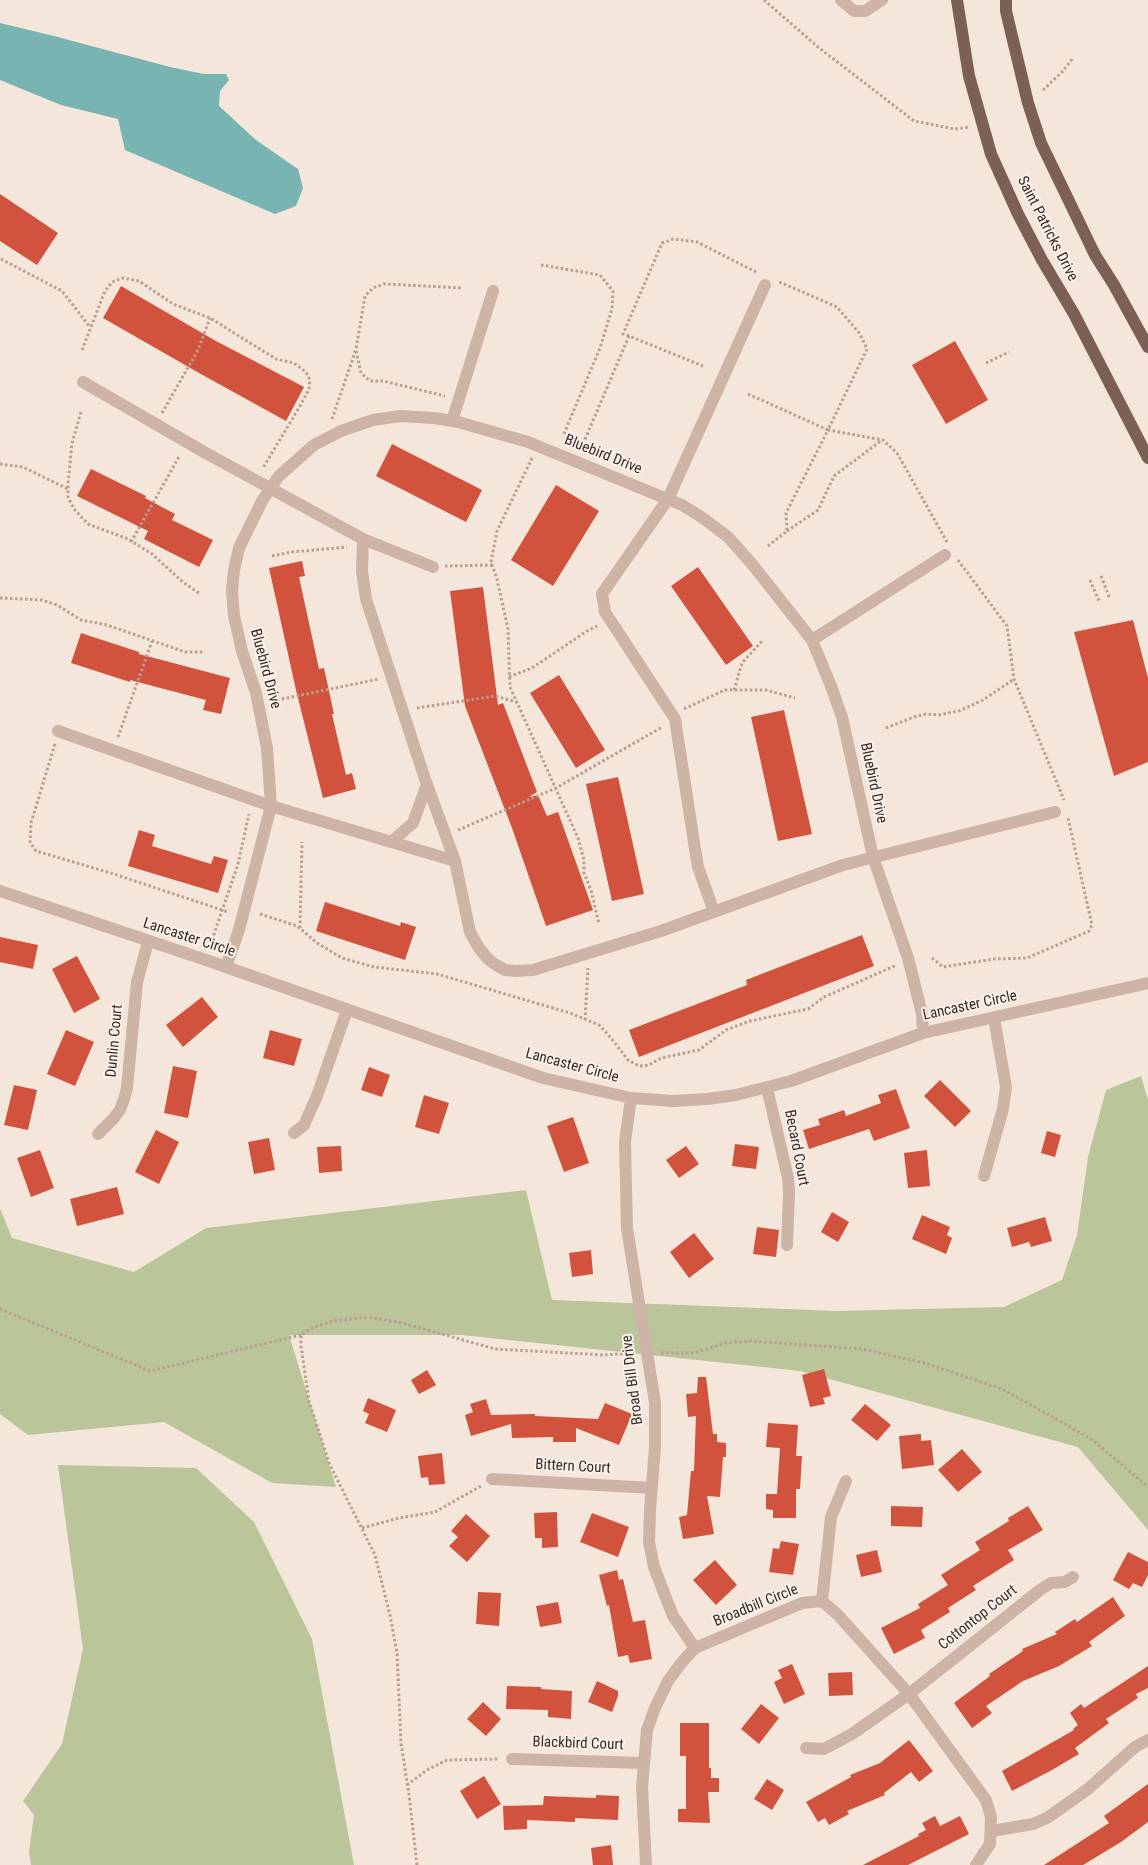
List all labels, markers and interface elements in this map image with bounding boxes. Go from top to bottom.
street label: Saint Patricks Drive [1013,174,1081,284]
street label: Bluebird Drive [562,431,644,479]
street label: Bluebird Drive [246,627,284,711]
street label: Bluebird Drive [856,741,890,825]
street label: Lancaster Circle [141,915,237,961]
street label: Lancaster Circle [921,987,1019,1025]
street label: Dunlin Court [103,1004,127,1078]
street label: Lancaster Circle [523,1045,621,1087]
street label: Becard Court [780,1108,812,1188]
street label: Broad Bill Drive [619,1334,647,1426]
street label: Bittern Court [535,1456,611,1478]
street label: Broadbill Circle [711,1581,801,1631]
street label: Cottontop Court [935,1582,1021,1654]
street label: Blackbird Court [532,1733,624,1755]

